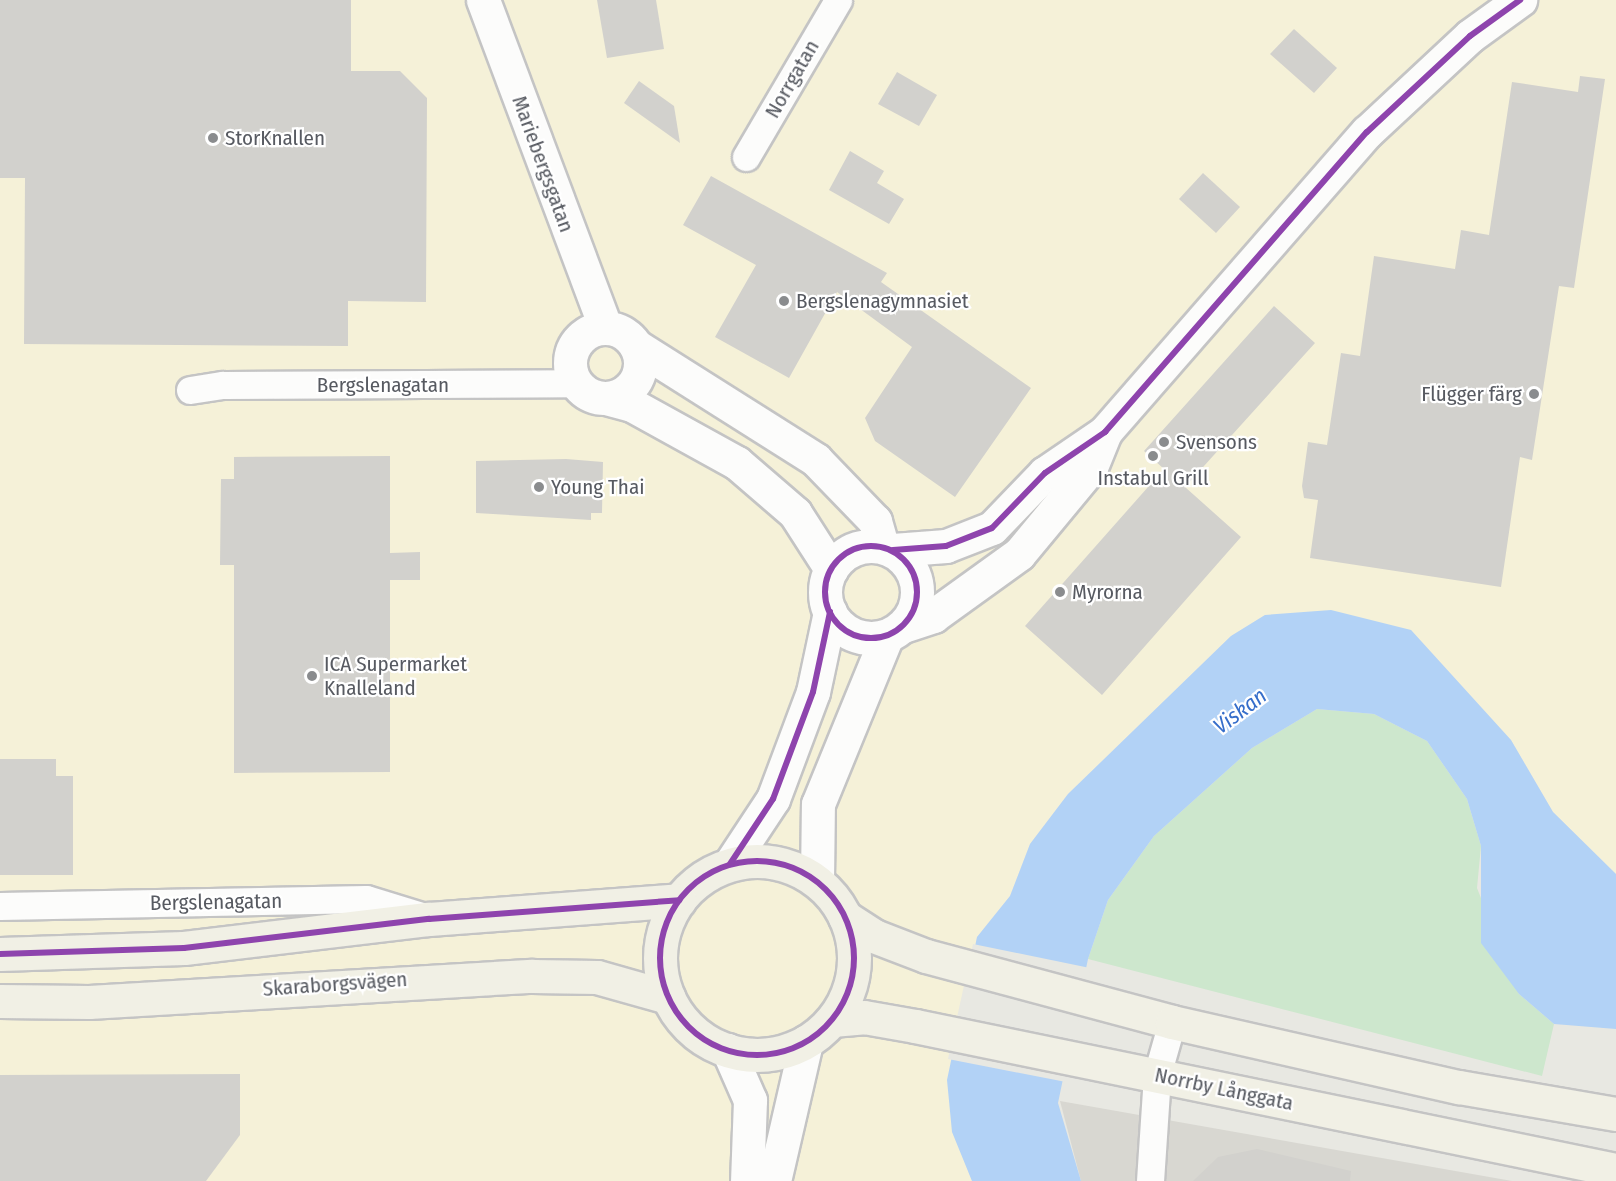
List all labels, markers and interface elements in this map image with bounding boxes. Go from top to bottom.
street label: Norrgatan [760,35,824,123]
street label: Mariebergsgatan [507,92,579,236]
place label: StorKnallen [225,125,325,151]
marker: StorKnallen [206,131,220,145]
place label: Bergslenagymnasiet [796,288,969,314]
marker: Bergslenagymnasiet [777,294,791,308]
street label: Bergslenagatan [317,372,449,398]
place label: Flügger färg [1421,381,1522,407]
marker: Flügger färg [1527,387,1541,401]
place label: Svensons [1176,429,1257,455]
marker: Svensons [1157,435,1171,449]
marker: Instabul Grill [1146,449,1160,463]
place label: Instabul Grill [1098,465,1208,491]
place label: Young Thai [551,474,644,500]
marker: Young Thai [532,480,546,494]
place label: Myrorna [1072,579,1143,605]
marker: Myrorna [1053,585,1067,599]
place label: ICA Supermarket Knalleland [324,651,467,701]
marker: ICA Supermarket Knalleland [305,669,319,683]
water label: Viskan [1208,682,1272,740]
street label: Bergslenagatan [150,888,282,916]
street label: Skaraborgsvägen [262,966,408,1002]
street label: Norrby Långgata [1152,1062,1296,1116]

